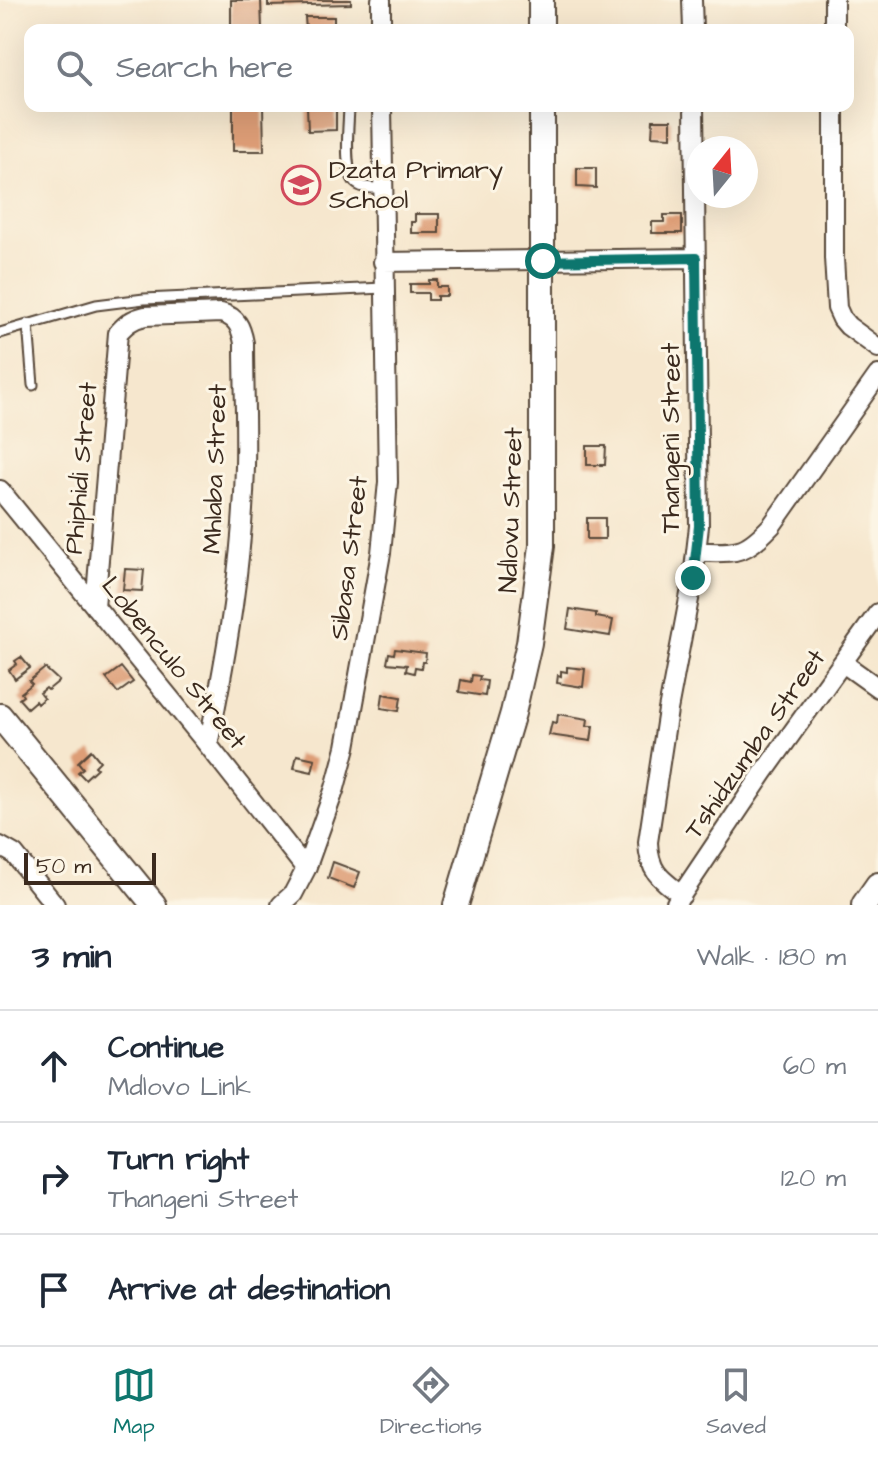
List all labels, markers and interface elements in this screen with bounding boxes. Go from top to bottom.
search box [24,24,854,112]
icon: search [52,46,96,90]
text: Search here [116,47,293,89]
north arrow [686,136,758,208]
place label: Dzata Primary School [329,152,503,218]
school or university icon: Dzata Primary School [280,164,322,206]
route start [525,243,561,279]
street label: Thangeni Street [653,342,691,533]
street label: Phiphidi Street [56,380,106,556]
street label: Mhlaba Street [194,383,236,555]
street label: Ndlovu Street [490,426,532,593]
street label: Sibasa Street [321,473,377,642]
route end [675,560,711,596]
street label: Lobenculo Street [93,569,255,758]
street label: Tshidzumba Street [676,641,834,846]
scale bar [24,849,156,885]
text: 50 m [36,851,91,882]
text: 3 min [32,933,112,981]
text: Walk · 180 m [697,939,846,975]
text: Continue [108,1027,224,1069]
icon: ahead [32,1044,76,1088]
text: 60 m [783,1048,846,1084]
text: Mdlovo Link [108,1069,251,1105]
text: Turn right [108,1139,249,1181]
icon: right [32,1156,76,1200]
text: 120 m [781,1160,846,1196]
text: Thangeni Street [108,1181,298,1217]
icon: arrive [32,1268,76,1312]
text: Arrive at destination [108,1269,390,1311]
tab: Map [112,1363,156,1442]
tab: Directions [380,1363,482,1442]
tab: Saved [706,1363,766,1442]

